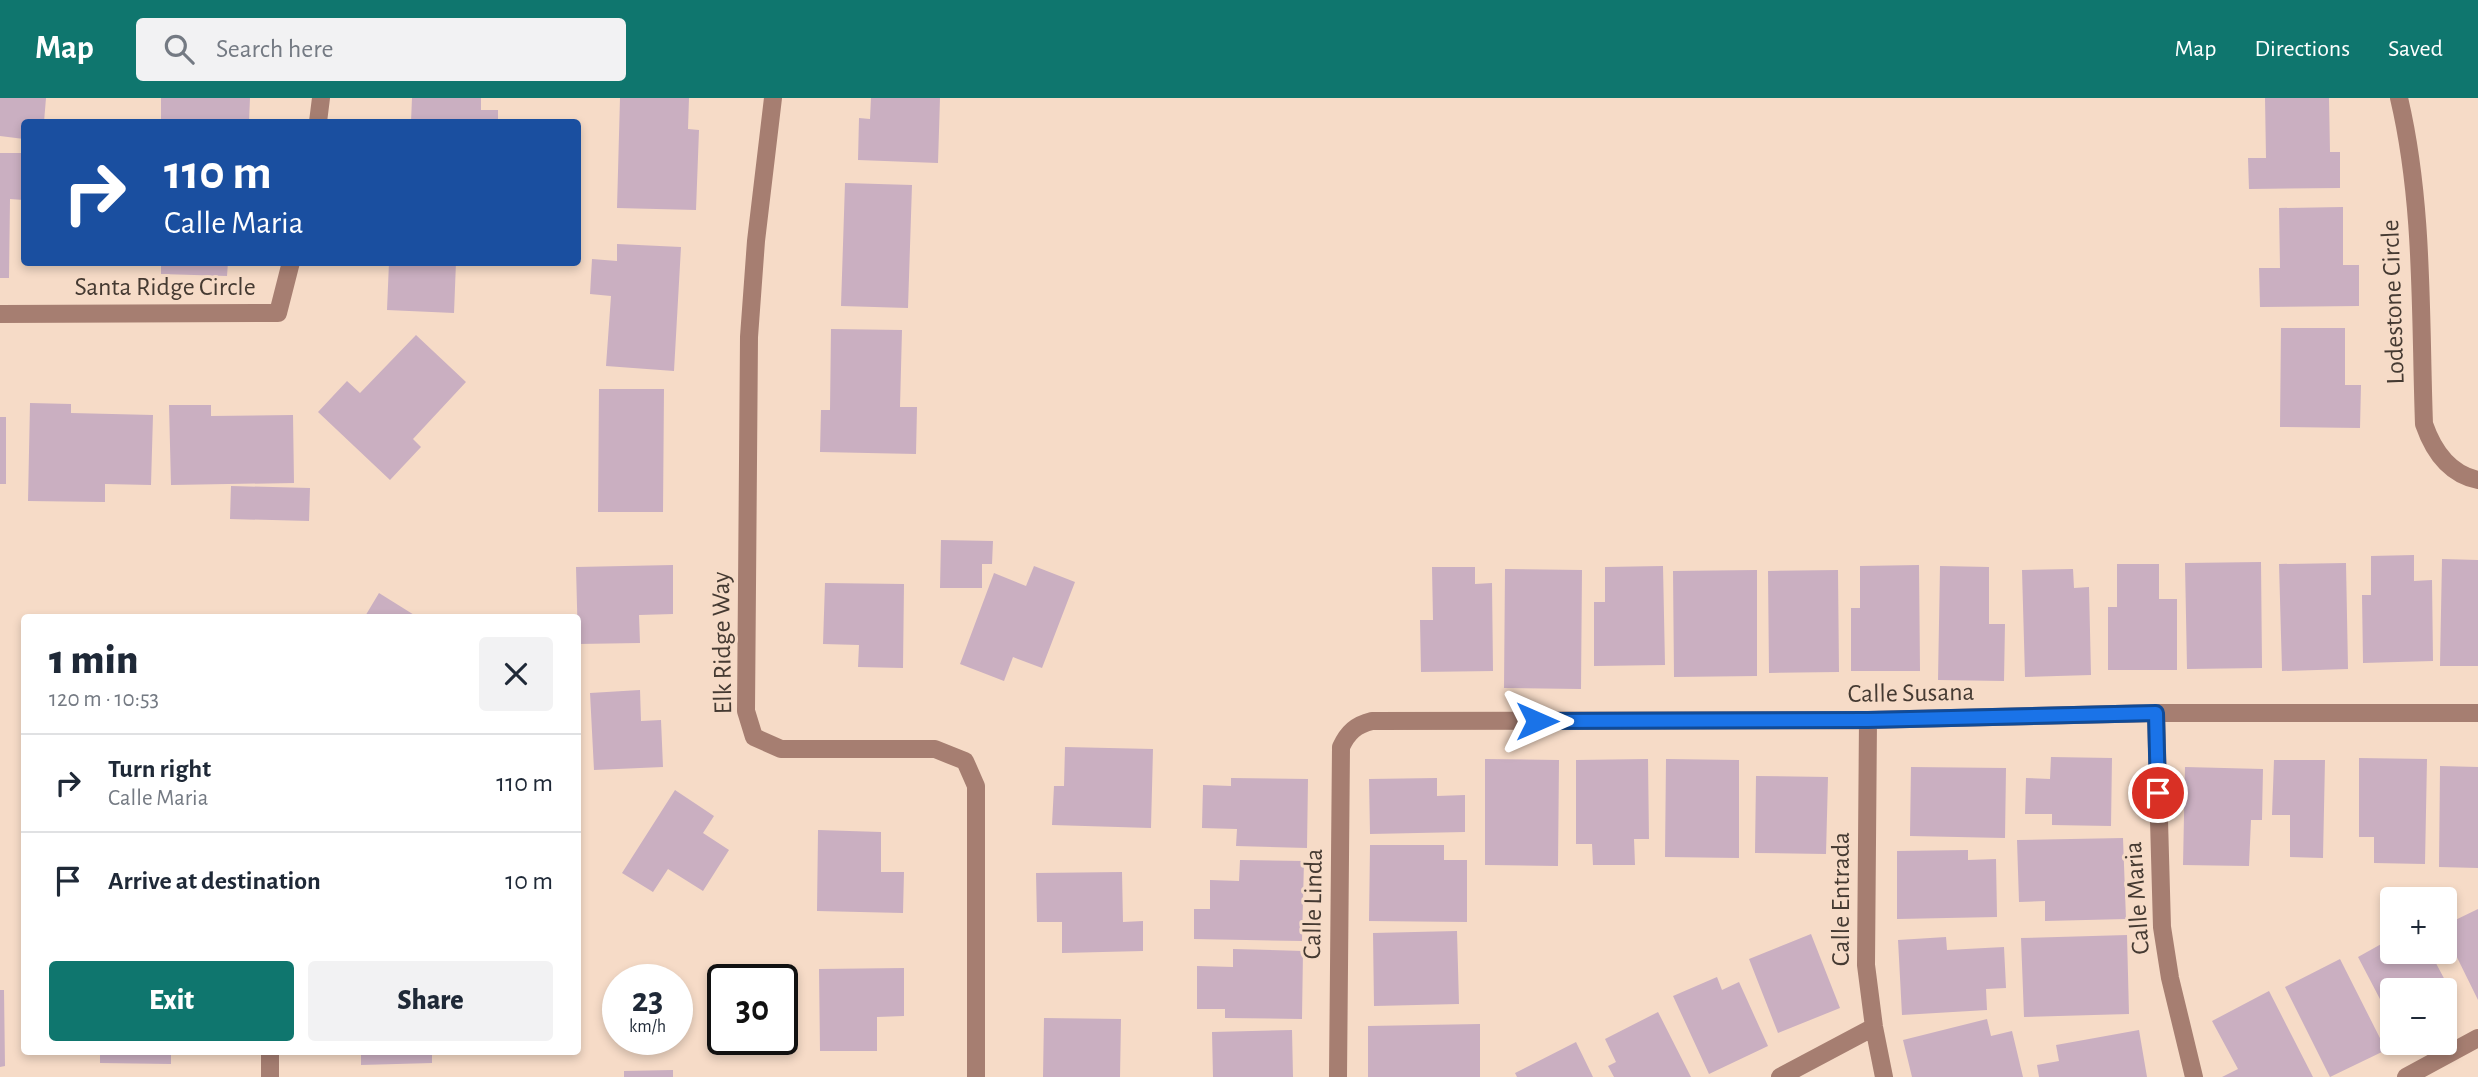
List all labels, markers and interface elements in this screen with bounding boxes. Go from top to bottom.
search box [136,18,626,81]
icon: search [160,30,198,68]
text: Map [35,32,94,65]
text: Search here [216,36,334,62]
text: Map [2174,37,2216,61]
text: Directions [2254,37,2350,61]
text: Saved [2388,37,2443,61]
icon: right [49,147,140,238]
text: 110 m [164,149,272,198]
text: Calle Maria [164,207,304,239]
street label: Lodestone Circle [2377,219,2409,385]
street label: Santa Ridge Circle [74,274,256,300]
street label: Elk Ridge Way [708,571,736,715]
button: close [479,637,553,711]
text: 1 min [49,639,138,681]
street label: Calle Susana [1847,679,1975,707]
position arrow [1500,684,1574,758]
text: 120 m · 10:53 [49,688,159,711]
text: Turn right [108,756,211,782]
pin [2128,763,2188,823]
icon: right [49,764,87,802]
text: 110 m [496,770,553,796]
icon: arrive [2139,774,2177,812]
text: Calle Maria [108,787,208,810]
street label: Calle Entrada [1828,832,1854,966]
street label: Calle Maria [2120,841,2154,955]
street label: Calle Linda [1299,848,1327,960]
icon: arrive [49,862,87,900]
text: Arrive at destination [108,868,321,894]
text: 10 m [505,868,553,894]
map controls [2380,887,2457,1055]
button: + [2380,887,2457,964]
button: Exit [49,961,294,1041]
button: Share [308,961,553,1041]
speed limit sign: 30 [707,964,798,1055]
button: − [2380,978,2457,1055]
text: 23 [632,983,663,1018]
text: km/h [629,1018,666,1036]

